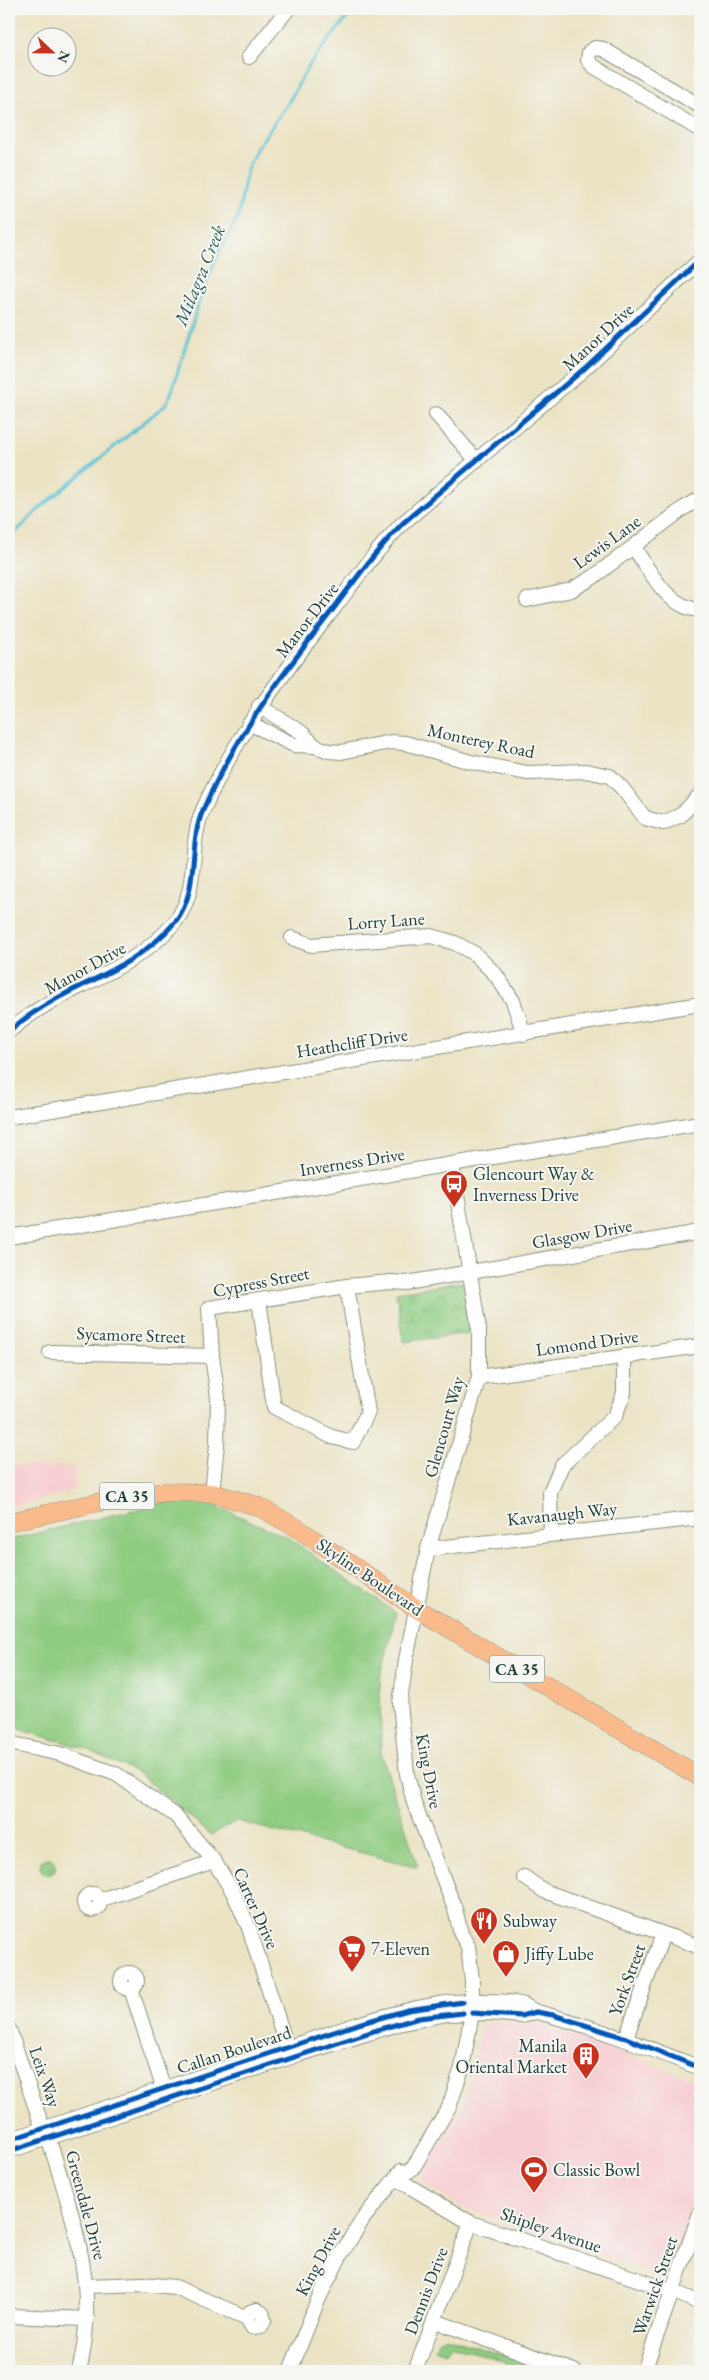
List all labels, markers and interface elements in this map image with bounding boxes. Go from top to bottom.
north arrow [28,28,78,78]
text: N [53,48,75,66]
water label: Milagra Creek [168,221,231,330]
street label: Manor Drive [557,298,638,376]
street label: Lewis Lane [568,509,645,574]
street label: Manor Drive [270,577,343,662]
street label: Monterey Road [425,718,538,763]
street label: Lorry Lane [347,906,425,935]
street label: Manor Drive [40,936,129,999]
street label: Heathcliff Drive [295,1022,409,1063]
street label: Inverness Drive [298,1142,406,1181]
place label: Glencourt Way & Inverness Drive [473,1162,595,1206]
bus stop icon: Glencourt Way & Inverness Drive [439,1169,469,1208]
street label: Glasgow Drive [530,1213,634,1254]
street label: Cypress Street [211,1261,311,1302]
street label: Sycamore Street [76,1321,186,1348]
street label: Lomond Drive [534,1324,640,1361]
street label: Glencourt Way [418,1374,469,1480]
road number: CA 35 [100,1482,154,1510]
street label: Kavanaugh Way [506,1496,618,1531]
street label: Skyline Boulevard [313,1532,429,1621]
road number: CA 35 [490,1656,544,1682]
street label: King Drive [411,1731,448,1810]
street label: Carter Drive [228,1864,285,1952]
restaurant icon: Subway [469,1906,499,1945]
place label: Subway [503,1909,557,1932]
supermarket icon: 7-Eleven [337,1934,367,1973]
place label: 7-Eleven [371,1937,431,1960]
shop icon: Jiffy Lube [491,1939,521,1978]
street label: York Street [603,1940,650,2019]
place label: Jiffy Lube [523,1942,594,1965]
street label: Callan Boulevard [174,2020,295,2079]
place label: Manila Oriental Market [455,2034,568,2078]
building icon: Manila Oriental Market [571,2041,601,2080]
street label: Leix Way [24,2043,67,2110]
street label: Greendale Drive [61,2148,112,2262]
sports icon: Classic Bowl [519,2155,549,2194]
place label: Classic Bowl [553,2158,640,2181]
street label: Shipley Avenue [497,2201,605,2258]
street label: King Drive [290,2222,346,2300]
street label: Warwick Street [627,2233,682,2339]
street label: Dennis Drive [398,2244,453,2338]

